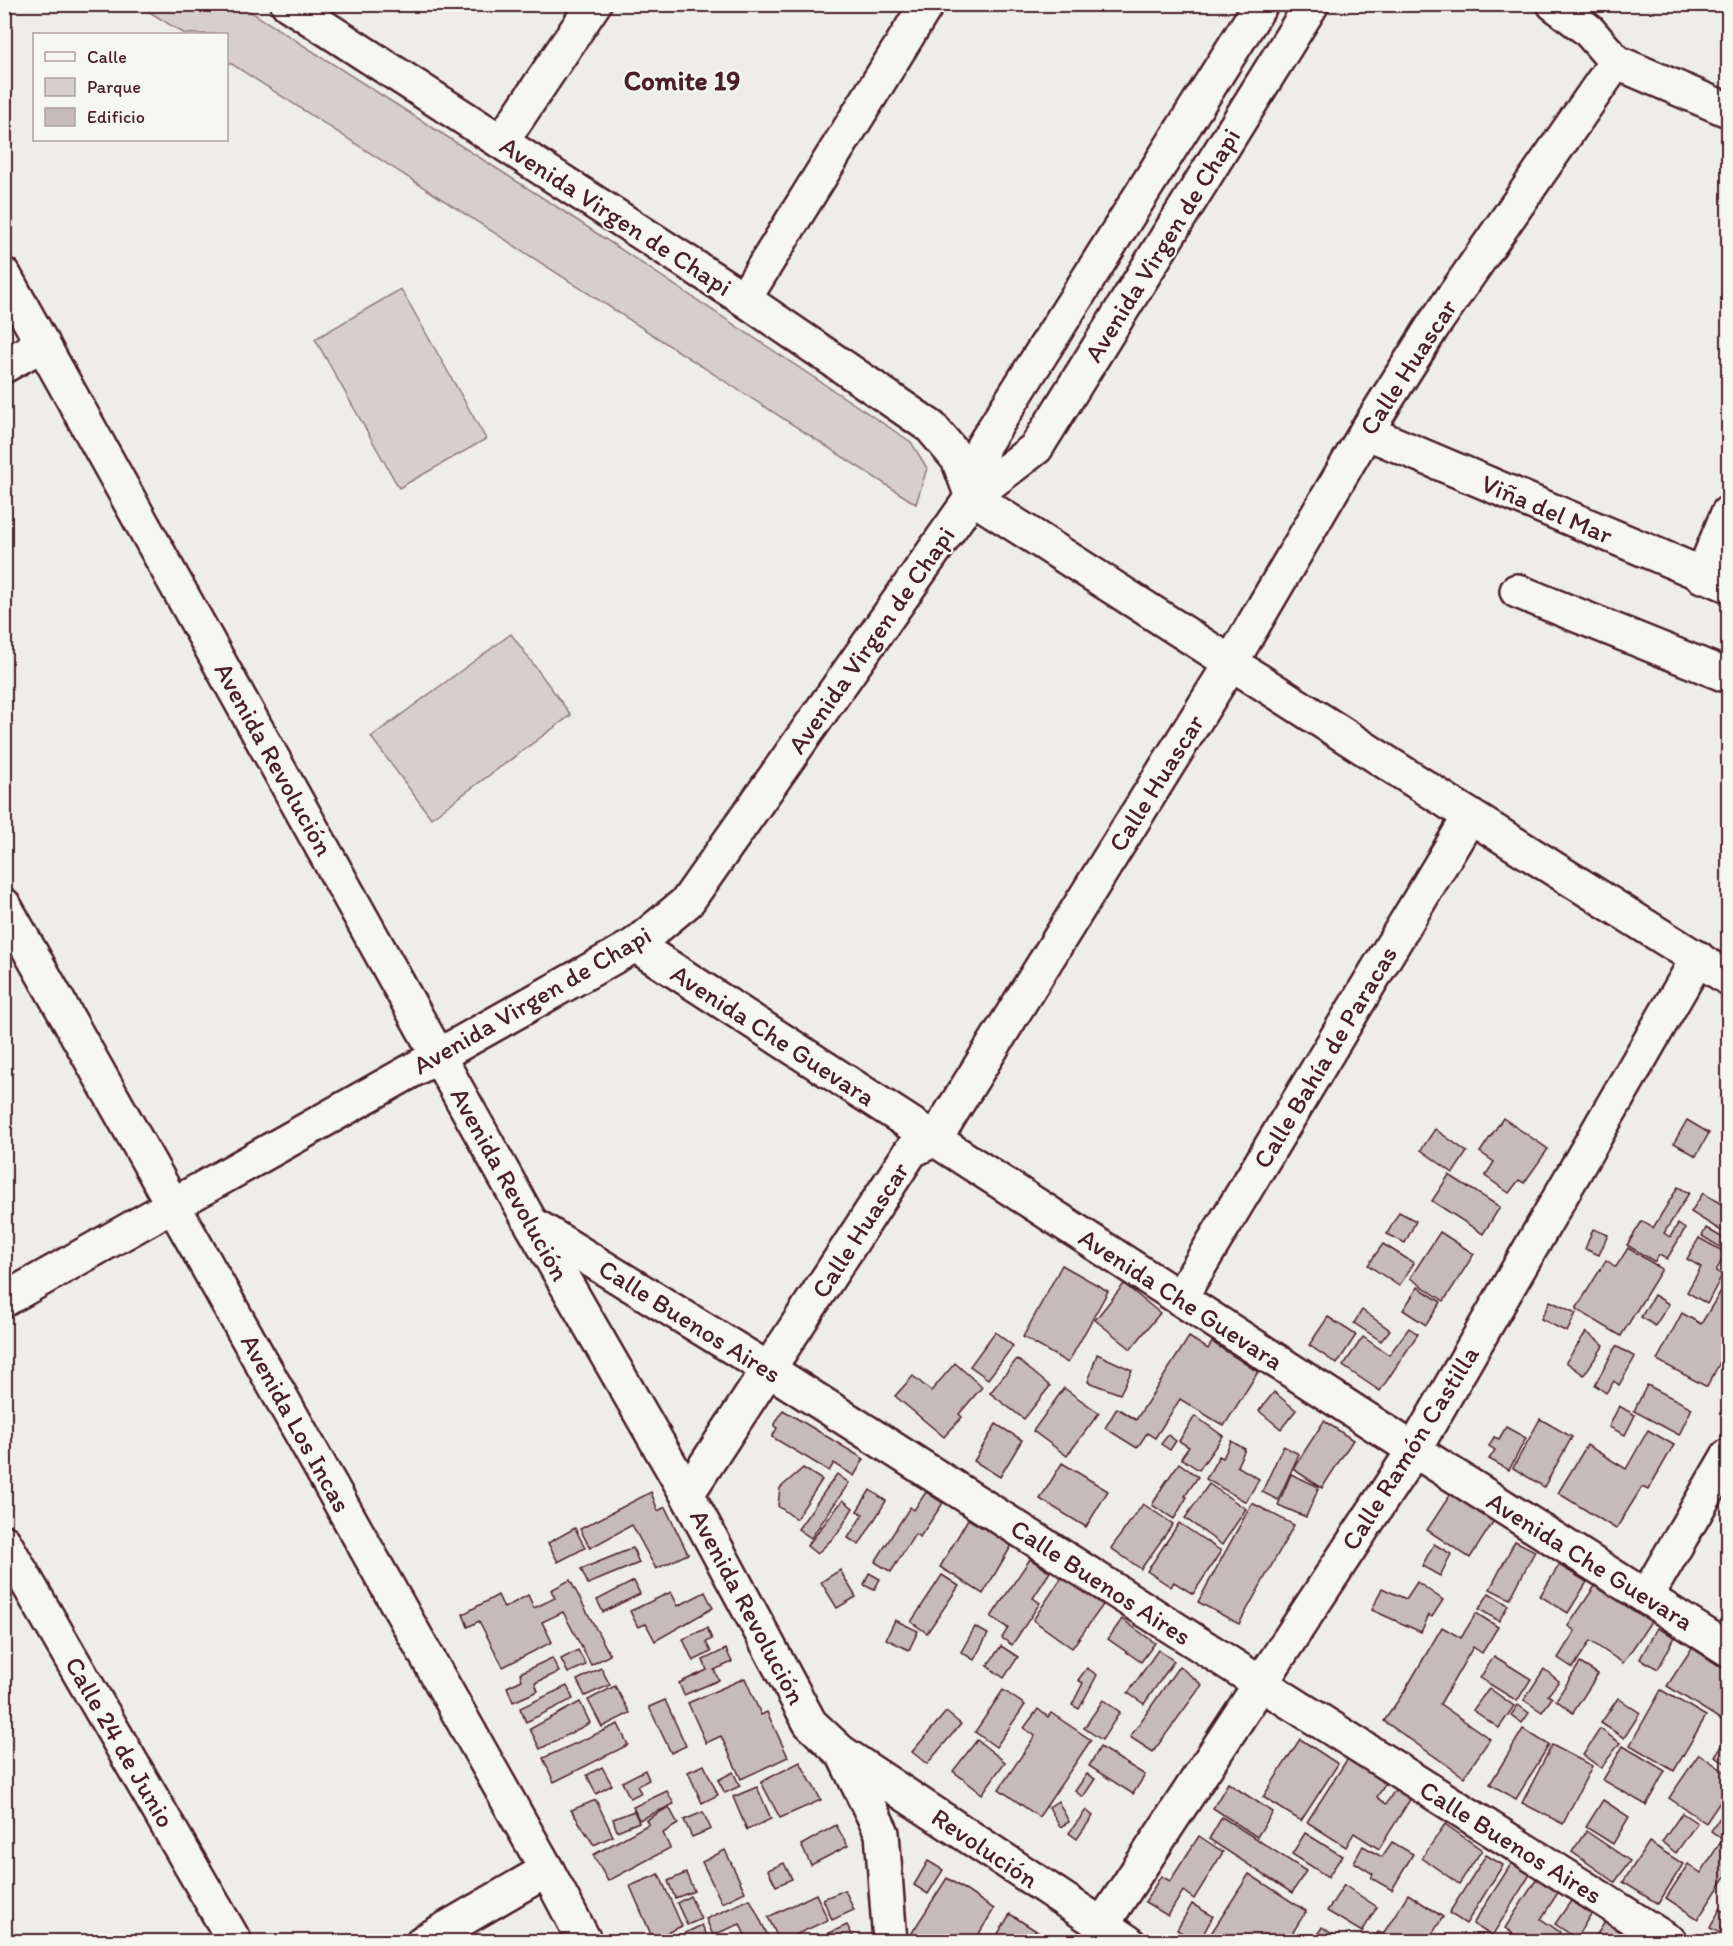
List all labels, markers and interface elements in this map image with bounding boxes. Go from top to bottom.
legend [33,33,228,141]
text: Calle [87,46,127,68]
district label: Comite 19 [624,64,740,97]
text: Parque [87,76,141,98]
text: Edificio [87,106,145,128]
street label: Avenida Virgen de Chapi [1077,122,1247,368]
street label: Avenida Virgen de Chapi [494,129,738,303]
street label: Calle Huascar [1352,293,1464,441]
street label: Viña del Mar [1476,467,1618,551]
street label: Avenida Virgen de Chapi [781,520,961,760]
street label: Avenida Revolución [208,657,341,862]
street label: Calle Huascar [1101,708,1211,857]
street label: Avenida Virgen de Chapi [407,919,657,1081]
street label: Calle Bahía de Paracas [1246,940,1404,1174]
street label: Avenida Che Guevara [665,957,881,1113]
street label: Avenida Revolución [444,1082,577,1287]
street label: Calle Huascar [804,1156,916,1304]
street label: Avenida Che Guevara [1073,1221,1289,1377]
street label: Calle Buenos Aires [593,1252,787,1390]
street label: Avenida Los Incas [234,1328,358,1518]
street label: Calle Ramón Castilla [1334,1339,1486,1556]
street label: Avenida Che Guevara [1481,1485,1699,1637]
street label: Avenida Revolución [683,1504,813,1710]
street label: Calle Buenos Aires [1005,1512,1197,1652]
street label: Calle 24 de Junio [58,1651,182,1833]
street label: Calle Buenos Aires [1414,1773,1608,1911]
street label: Revolución [926,1801,1045,1896]

